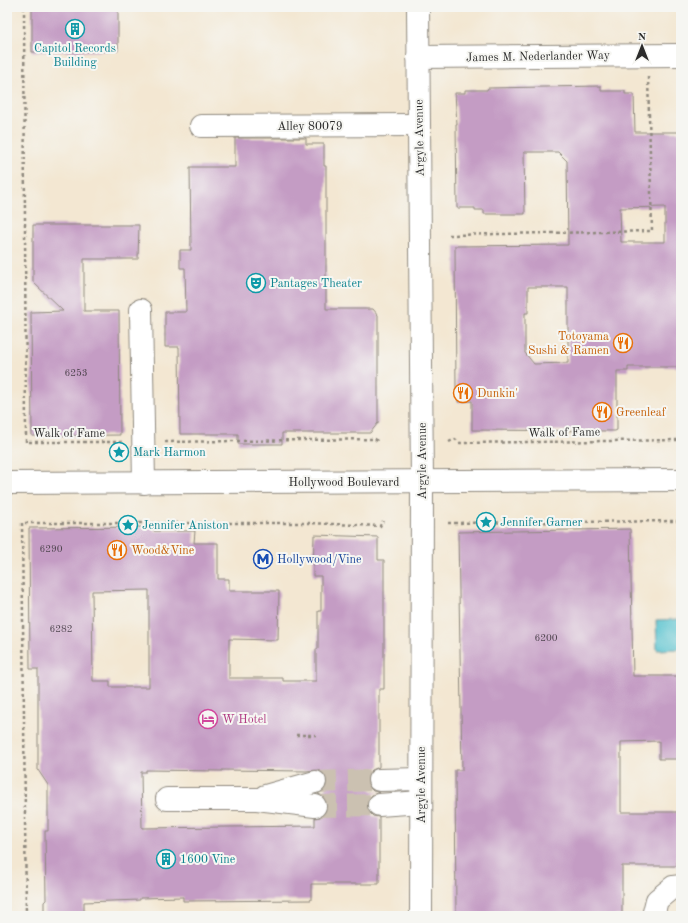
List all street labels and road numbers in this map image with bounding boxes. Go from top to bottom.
street label: James M. Nederlander Way [466,50,611,64]
street label: Argyle Avenue [413,99,427,177]
street label: Alley 80079 [277,121,343,133]
street label: Argyle Avenue [417,422,429,500]
street label: Walk of Fame [528,426,601,440]
street label: Walk of Fame [33,428,106,440]
street label: Hollywood Boulevard [288,477,400,489]
street label: Argyle Avenue [416,746,428,824]

